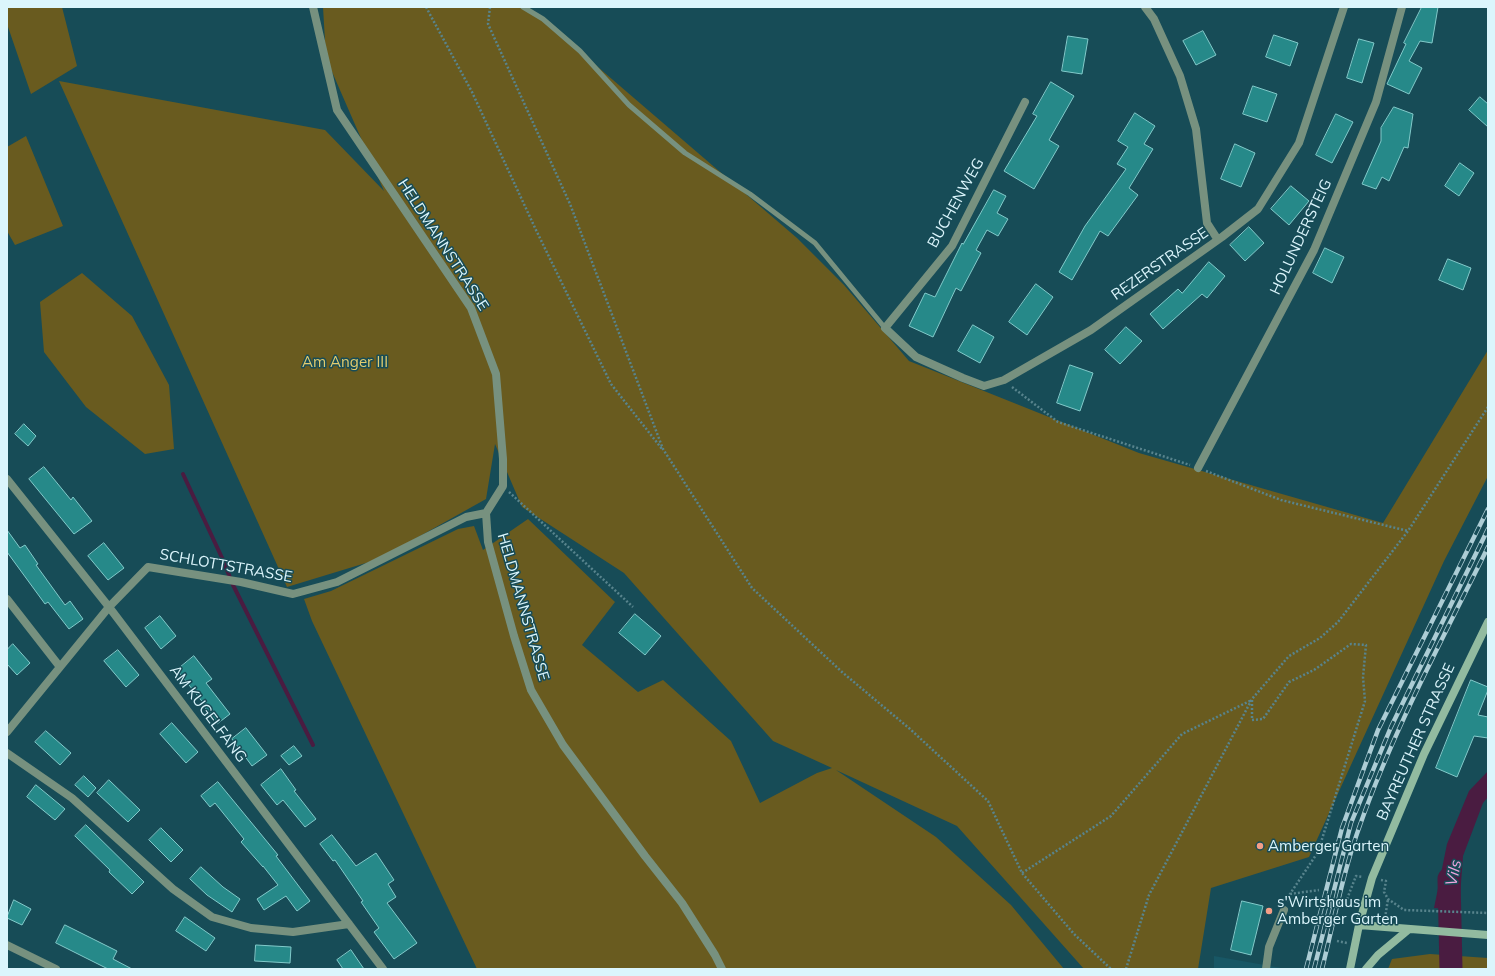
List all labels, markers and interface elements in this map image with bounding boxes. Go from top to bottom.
street label: BUCHENWEG [924,155,988,251]
street label: HELDMANNSTRASSE [394,176,492,314]
street label: HOLUNDERSTEIG [1266,176,1336,298]
street label: REZERSTRASSE [1108,224,1212,304]
park label: Am Anger III [302,353,388,371]
street label: HELDMANNSTRASSE [493,531,553,683]
street label: SCHLOTTSTRASSE [158,545,294,587]
street label: BAYREUTHER STRASSE [1373,661,1459,823]
street label: AM KUGELFANG [166,662,250,766]
place label: Amberger Garten [1268,837,1389,855]
marker: Amberger Garten [1255,841,1265,851]
water label: Vils [1442,858,1466,888]
place label: s'Wirtshaus im Amberger Garten [1277,893,1398,928]
marker: s'Wirtshaus im Amberger Garten [1264,906,1274,916]

